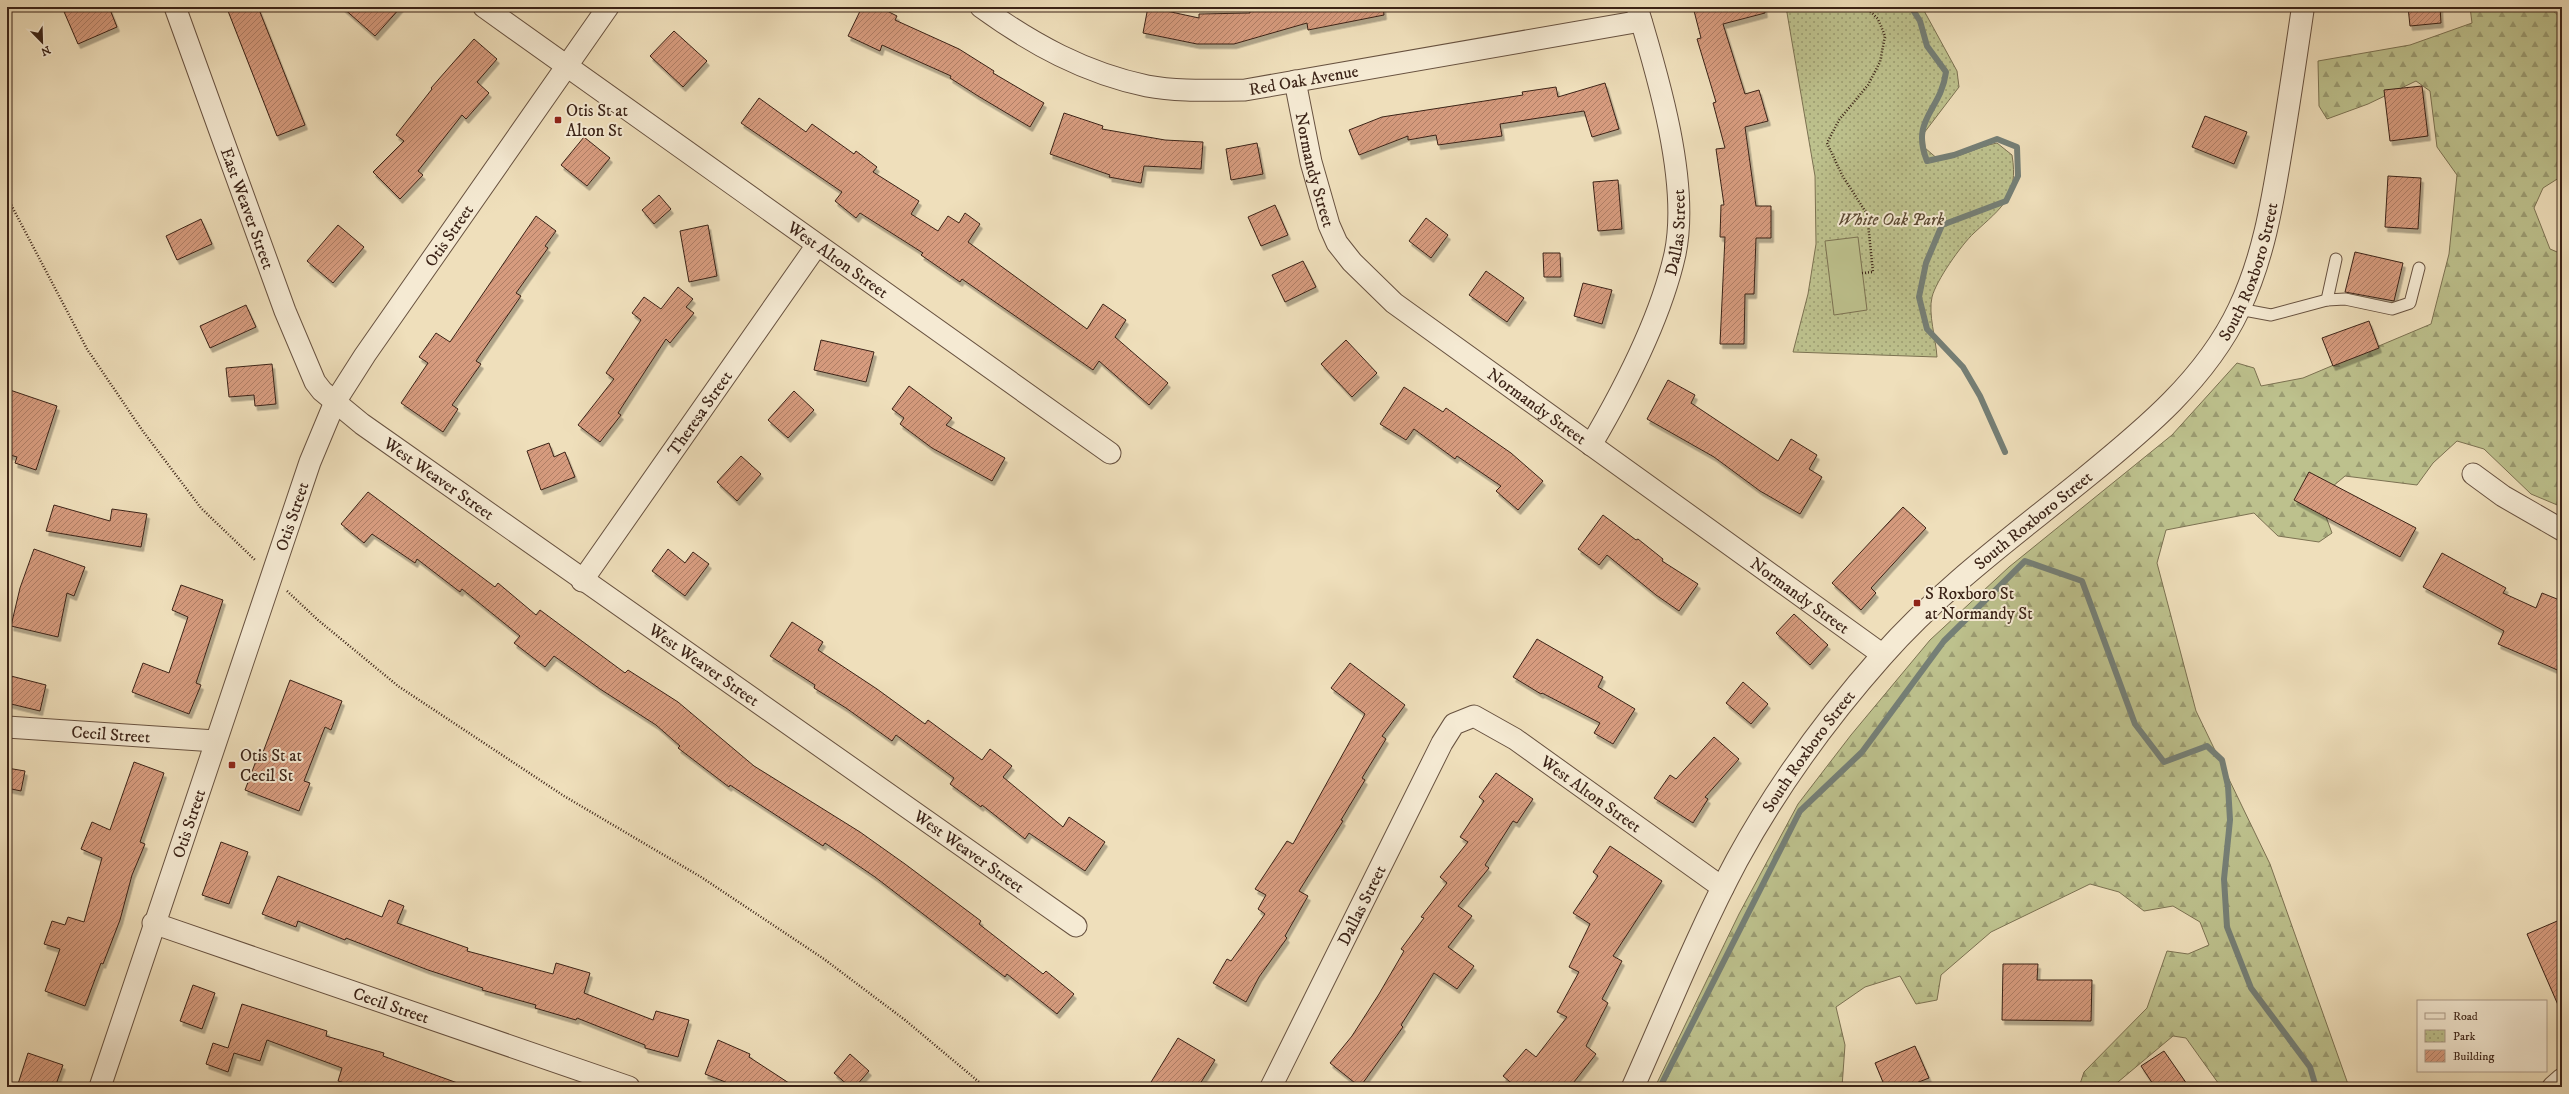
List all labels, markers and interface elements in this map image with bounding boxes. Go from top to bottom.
north arrow [22,22,62,62]
text: N [39,42,52,58]
street label: Red Oak Avenue [1247,60,1360,101]
place label: Otis St at Alton St [566,100,628,142]
street label: Normandy Street [1289,111,1339,230]
marker: Otis St at Alton St [553,115,563,125]
street label: East Weaver Street [215,145,279,273]
street label: Dallas Street [1660,188,1691,278]
street label: Otis Street [420,200,479,272]
street label: South Roxboro Street [2214,200,2284,346]
park label: White Oak Park [1838,209,1945,231]
street label: West Alton Street [782,216,893,304]
street label: Normandy Street [1482,364,1591,450]
street label: Theresa Street [663,366,738,460]
street label: West Weaver Street [378,432,499,526]
street label: South Roxboro Street [1970,466,2098,575]
street label: Otis Street [271,479,315,554]
street label: Normandy Street [1745,553,1854,640]
place label: S Roxboro St at Normandy St [1925,583,2033,625]
marker: S Roxboro St at Normandy St [1912,598,1922,608]
street label: West Weaver Street [643,618,764,712]
street label: South Roxboro Street [1757,685,1861,817]
street label: Cecil Street [71,721,151,749]
place label: Otis St at Cecil St [240,745,302,787]
street label: West Alton Street [1535,750,1646,838]
marker: Otis St at Cecil St [227,760,237,770]
street label: Otis Street [168,786,211,861]
street label: West Weaver Street [908,805,1029,899]
street label: Dallas Street [1333,861,1392,949]
street label: Cecil Street [350,983,432,1029]
legend [2417,1000,2547,1072]
text: Road [2453,1009,2478,1024]
text: Park [2453,1029,2475,1044]
text: Building [2453,1049,2494,1064]

